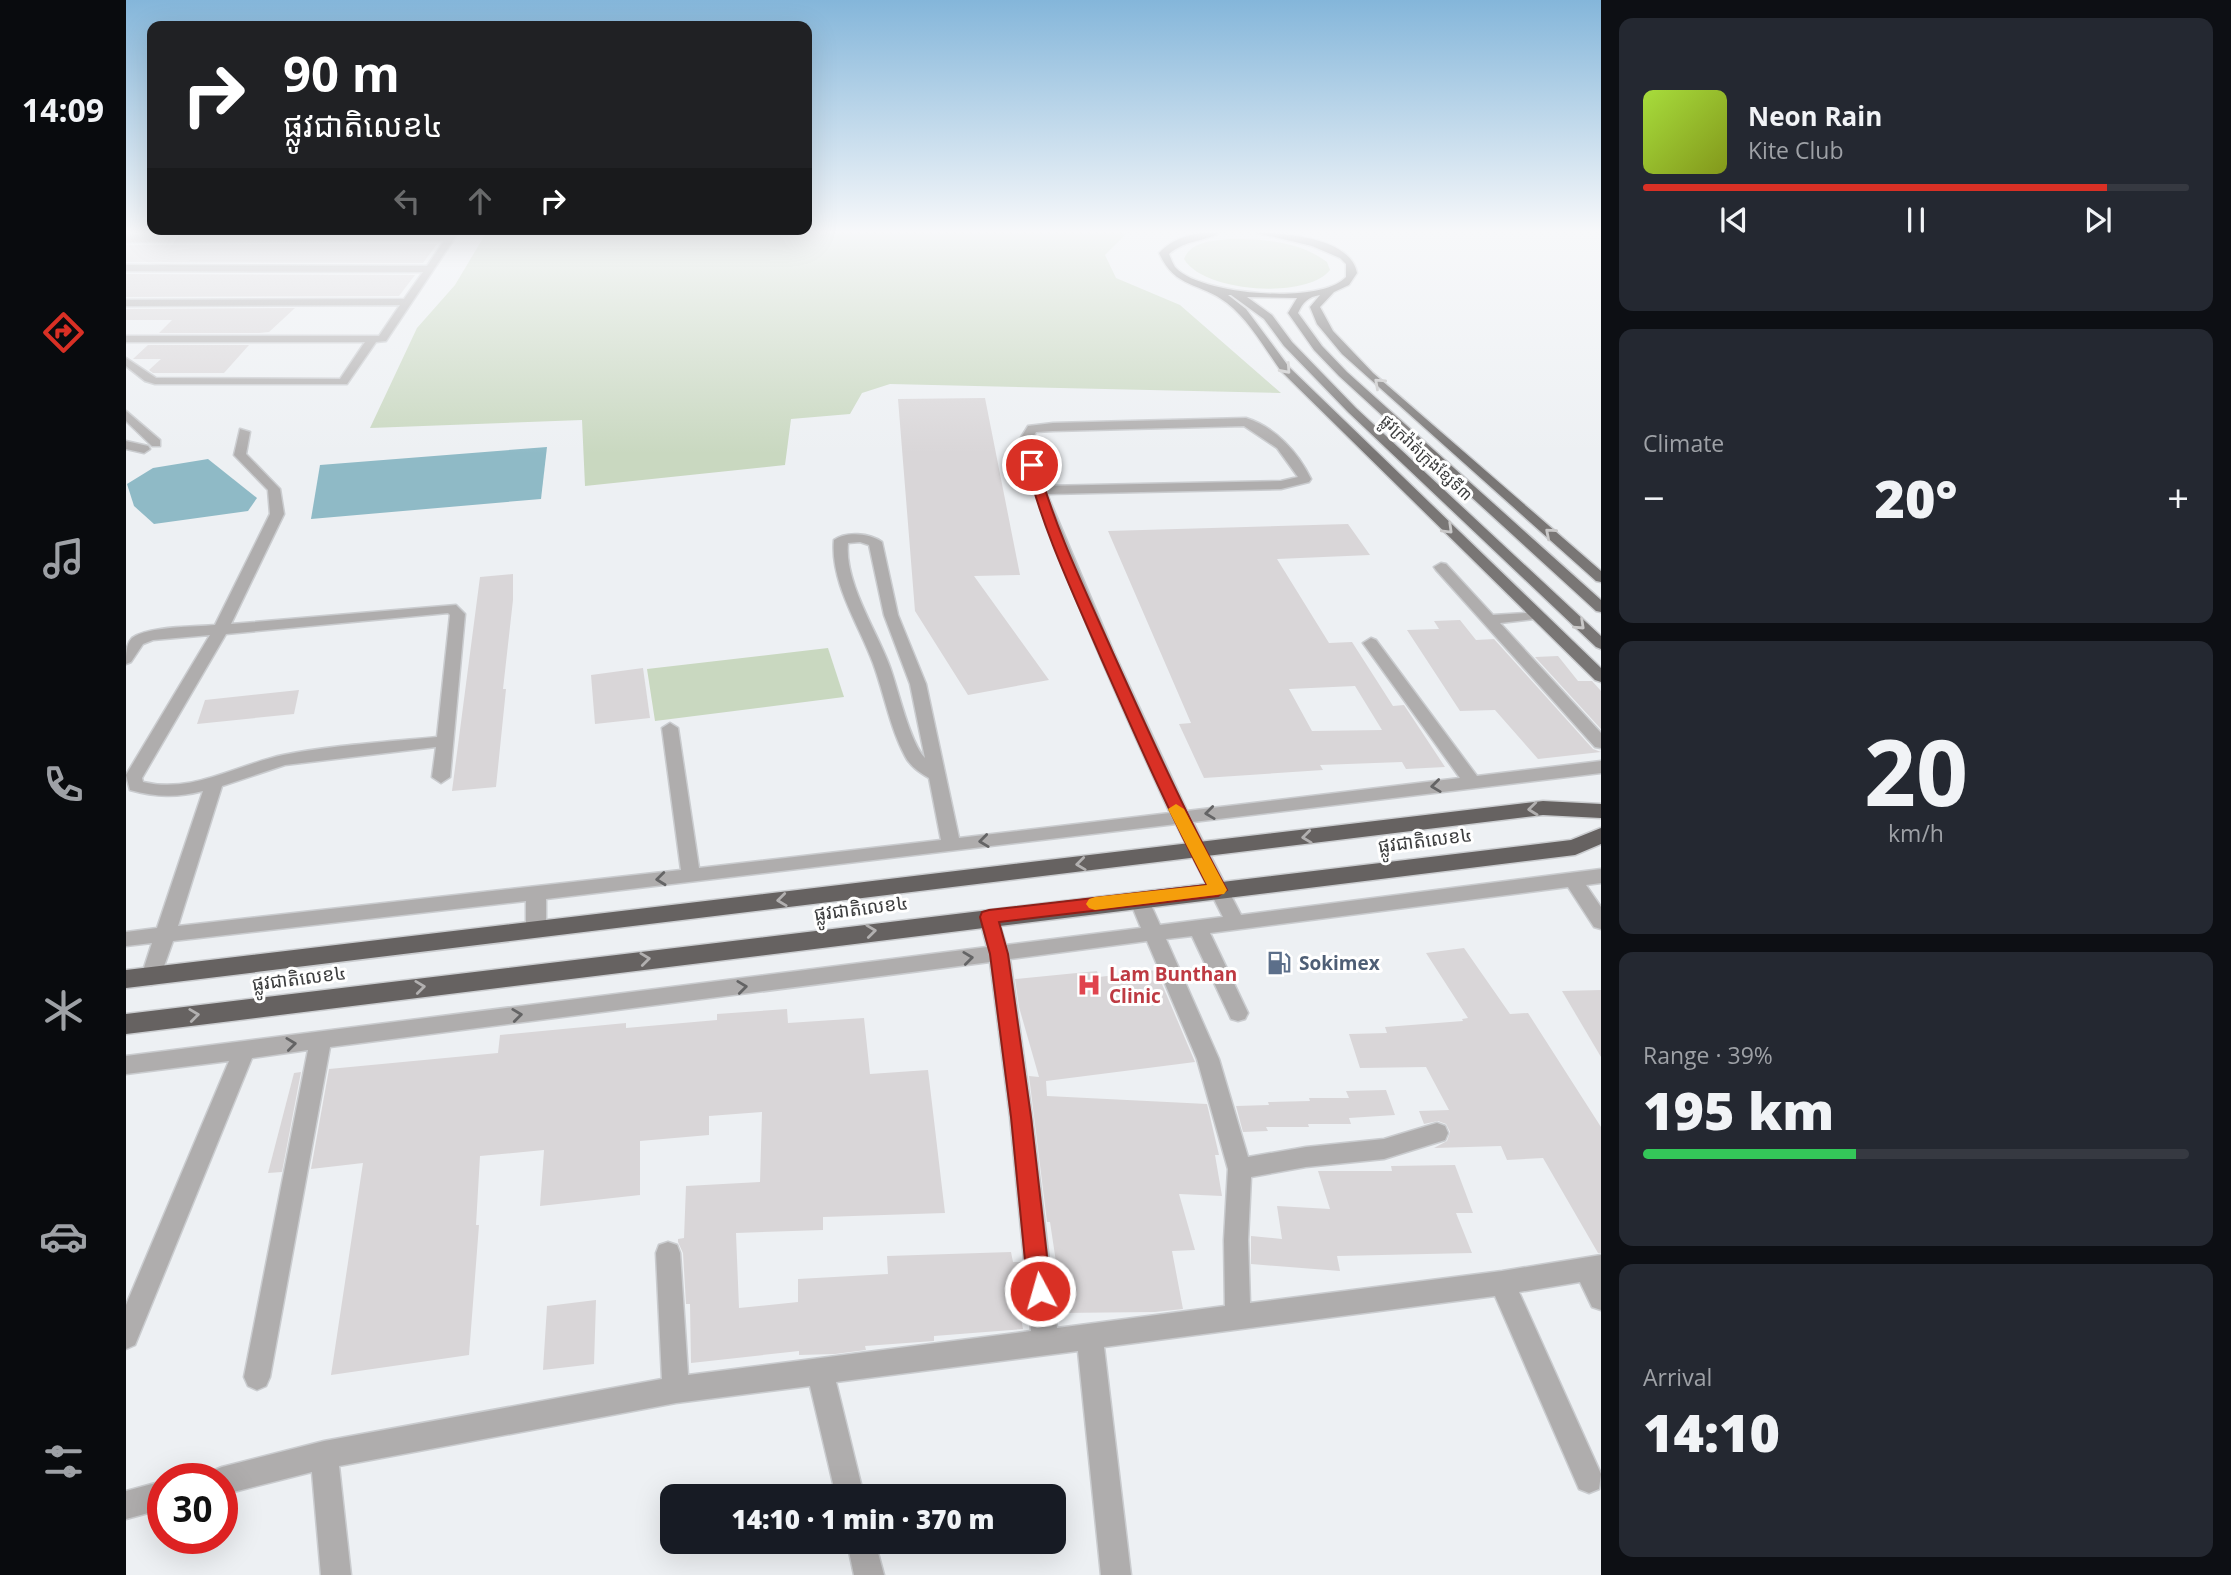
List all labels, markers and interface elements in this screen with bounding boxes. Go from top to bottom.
text: 90 m [283,40,400,106]
icon: right [168,49,259,140]
text: 14:09 [22,88,104,131]
text: Neon Rain [1748,98,1882,134]
text: ផ្លូវជាតិលេខ៤ [283,103,443,146]
text: Kite Club [1748,134,1843,166]
icon: left [388,182,426,220]
icon: ahead [461,182,499,220]
icon: right [534,182,572,220]
icon: previous [1715,201,1753,239]
icon: pause [1897,201,1935,239]
icon: next [2079,201,2117,239]
icon: directions [39,308,88,357]
one-way arrow [1278,361,1290,374]
one-way arrow [1374,379,1387,392]
street label: ផ្លូវក្រវ៉ាត់ក្រុងខ្សែទី៣ [1374,409,1478,508]
text: Climate [1643,427,1724,459]
pin [1002,435,1062,495]
icon: arrive [1013,446,1051,484]
text: 20° [1875,462,1957,533]
text: − [1643,471,1665,523]
text: + [2167,471,2189,523]
one-way arrow [1440,520,1453,533]
one-way arrow [1545,529,1558,541]
icon: music [39,534,88,583]
one-way arrow [1572,616,1585,629]
text: 20 [1864,709,1968,833]
icon: phone [39,760,88,809]
one-way arrow [1430,779,1442,794]
one-way arrow [1527,802,1539,817]
one-way arrow [1204,805,1216,820]
text: km/h [1888,817,1944,849]
street label: ផ្លូវជាតិលេខ៤ [1376,821,1474,863]
one-way arrow [1301,829,1313,844]
one-way arrow [978,833,990,848]
one-way arrow [1075,857,1087,872]
one-way arrow [655,871,666,886]
street label: ផ្លូវជាតិលេខ៤ [812,889,910,931]
one-way arrow [777,893,788,908]
one-way arrow [865,924,877,939]
fuel station icon: Sokimex [1265,949,1293,977]
one-way arrow [962,950,974,965]
place label: Sokimex [1299,950,1380,976]
one-way arrow [639,952,651,967]
street label: ផ្លូវជាតិលេខ៤ [250,959,348,1001]
place label: Lam Bunthan Clinic [1109,961,1237,1009]
hospital icon: Lam Bunthan Clinic [1075,971,1103,999]
one-way arrow [736,979,748,994]
one-way arrow [414,980,425,995]
icon: climate [39,986,88,1035]
one-way arrow [188,1008,200,1023]
one-way arrow [511,1008,522,1023]
one-way arrow [285,1037,297,1052]
text: Range · 39% [1643,1039,1773,1071]
text: 195 km [1643,1074,1834,1145]
icon: car [39,1212,88,1261]
position arrow [1003,1254,1077,1328]
text: Arrival [1643,1361,1712,1393]
text: 14:10 [1643,1396,1780,1467]
icon: filters [39,1437,88,1486]
speed limit sign: 30 [147,1463,238,1554]
text: 14:10 · 1 min · 370 m [732,1501,994,1537]

